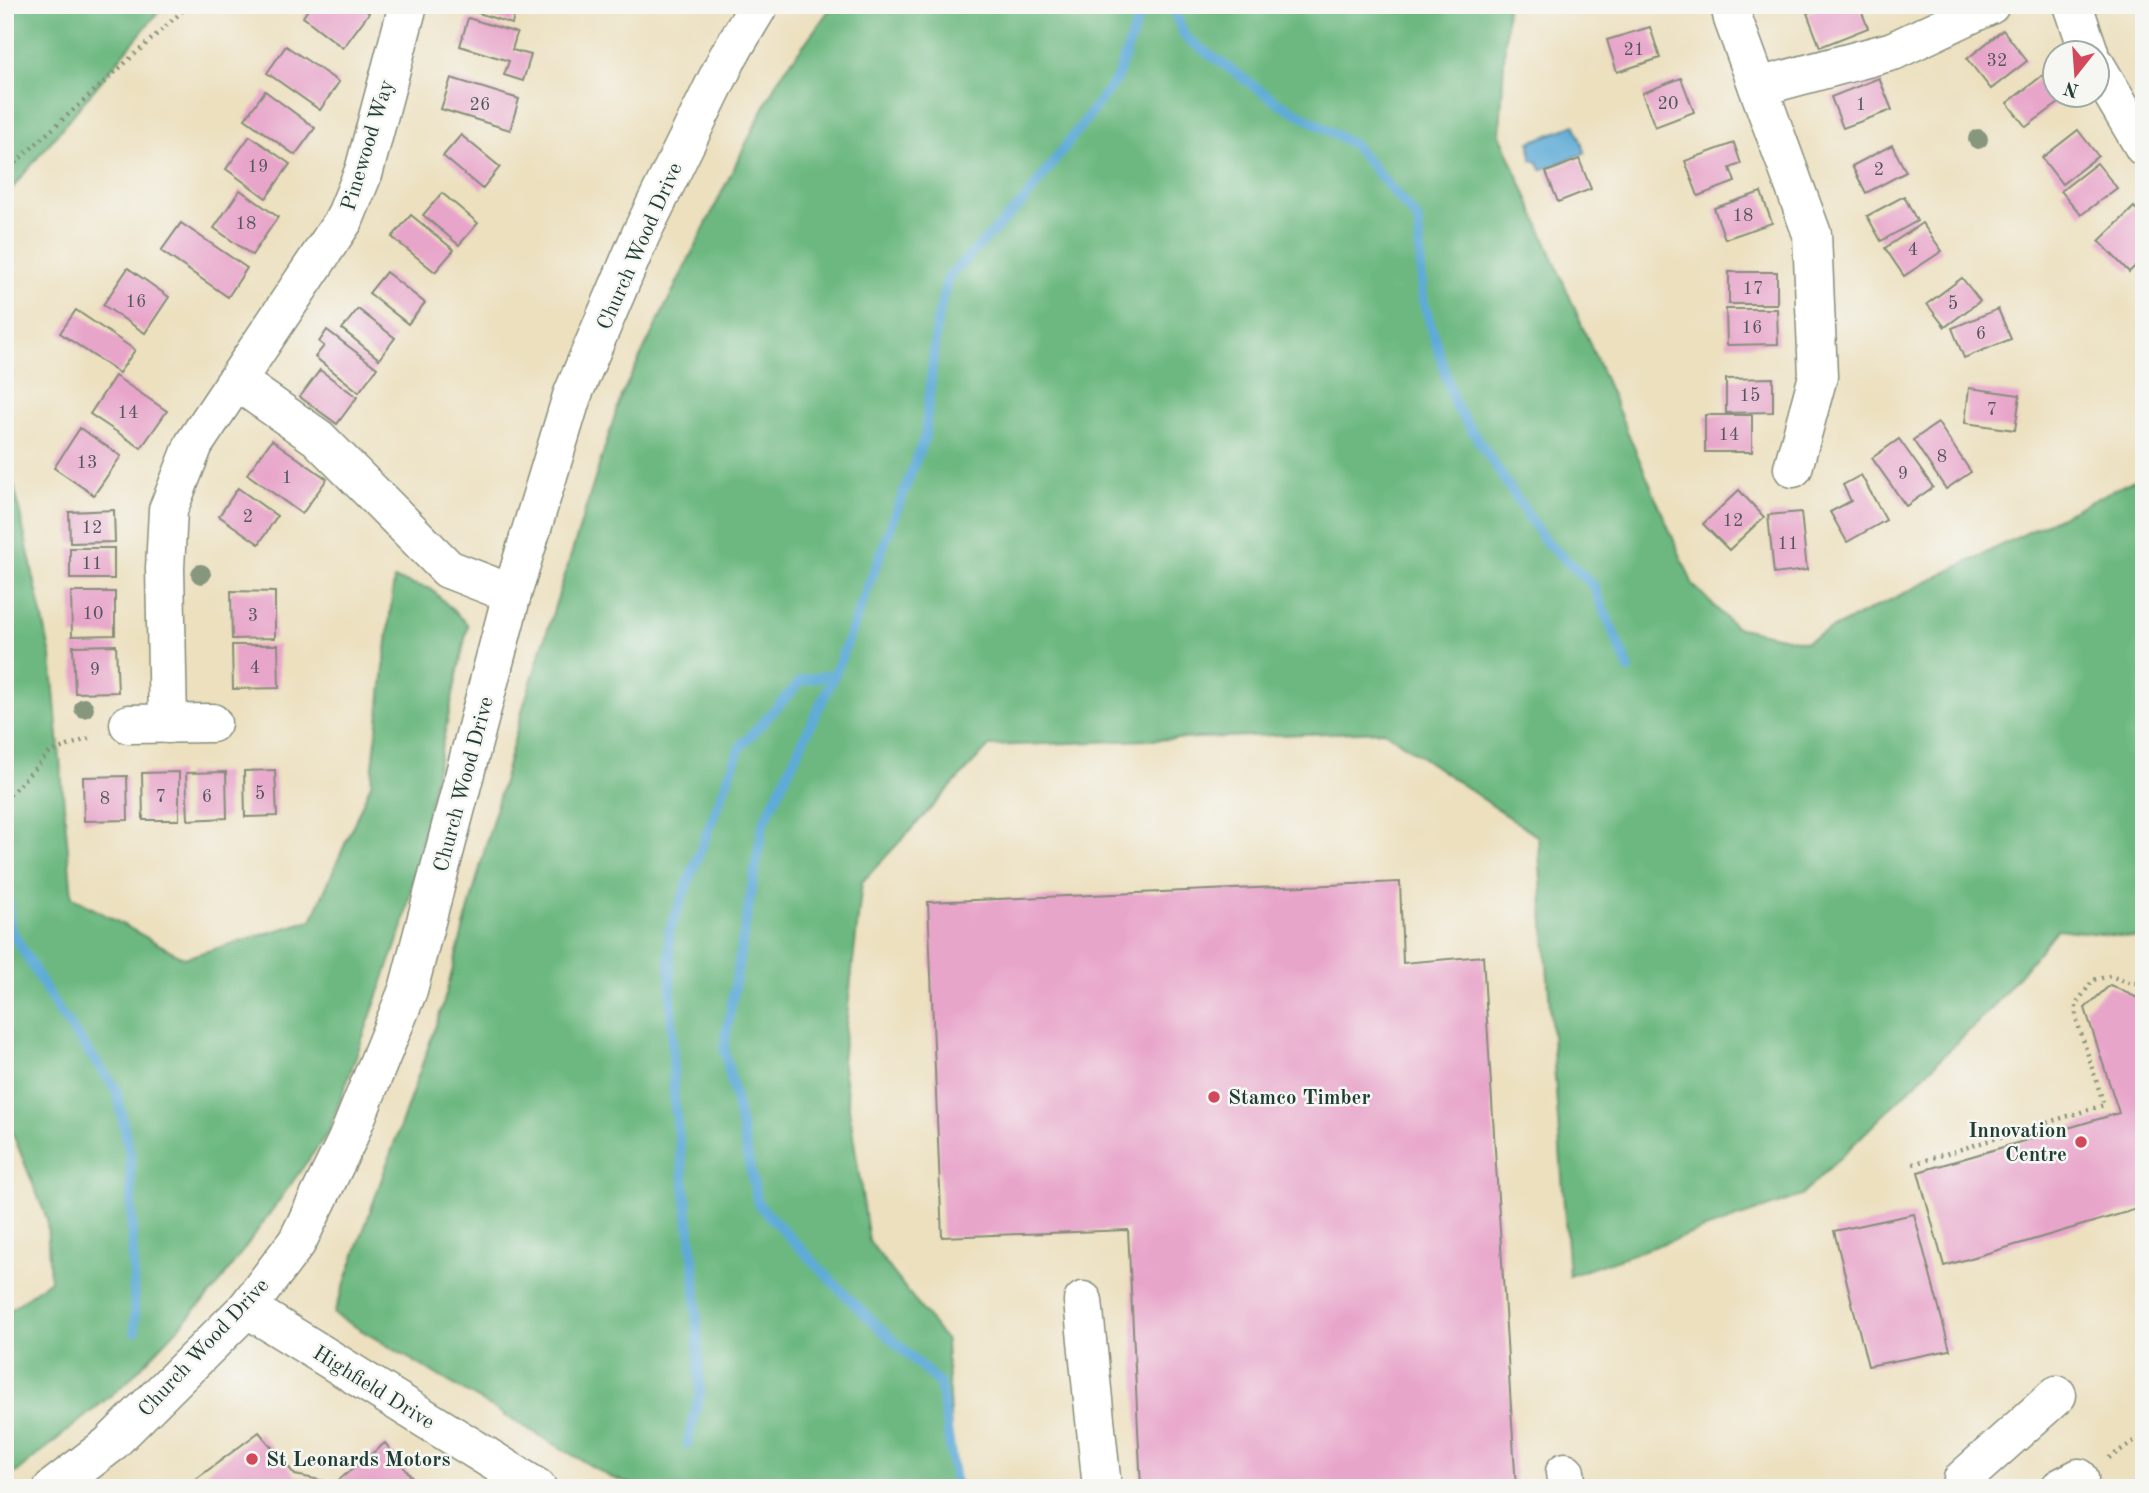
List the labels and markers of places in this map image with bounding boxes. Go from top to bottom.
place label: Stamco Timber [1228,1088,1371,1109]
marker: Stamco Timber [1206,1089,1222,1105]
place label: Innovation Centre [1968,1121,2067,1166]
marker: Innovation Centre [2073,1134,2089,1150]
place label: St Leonards Motors [266,1450,450,1471]
marker: St Leonards Motors [244,1451,260,1467]

